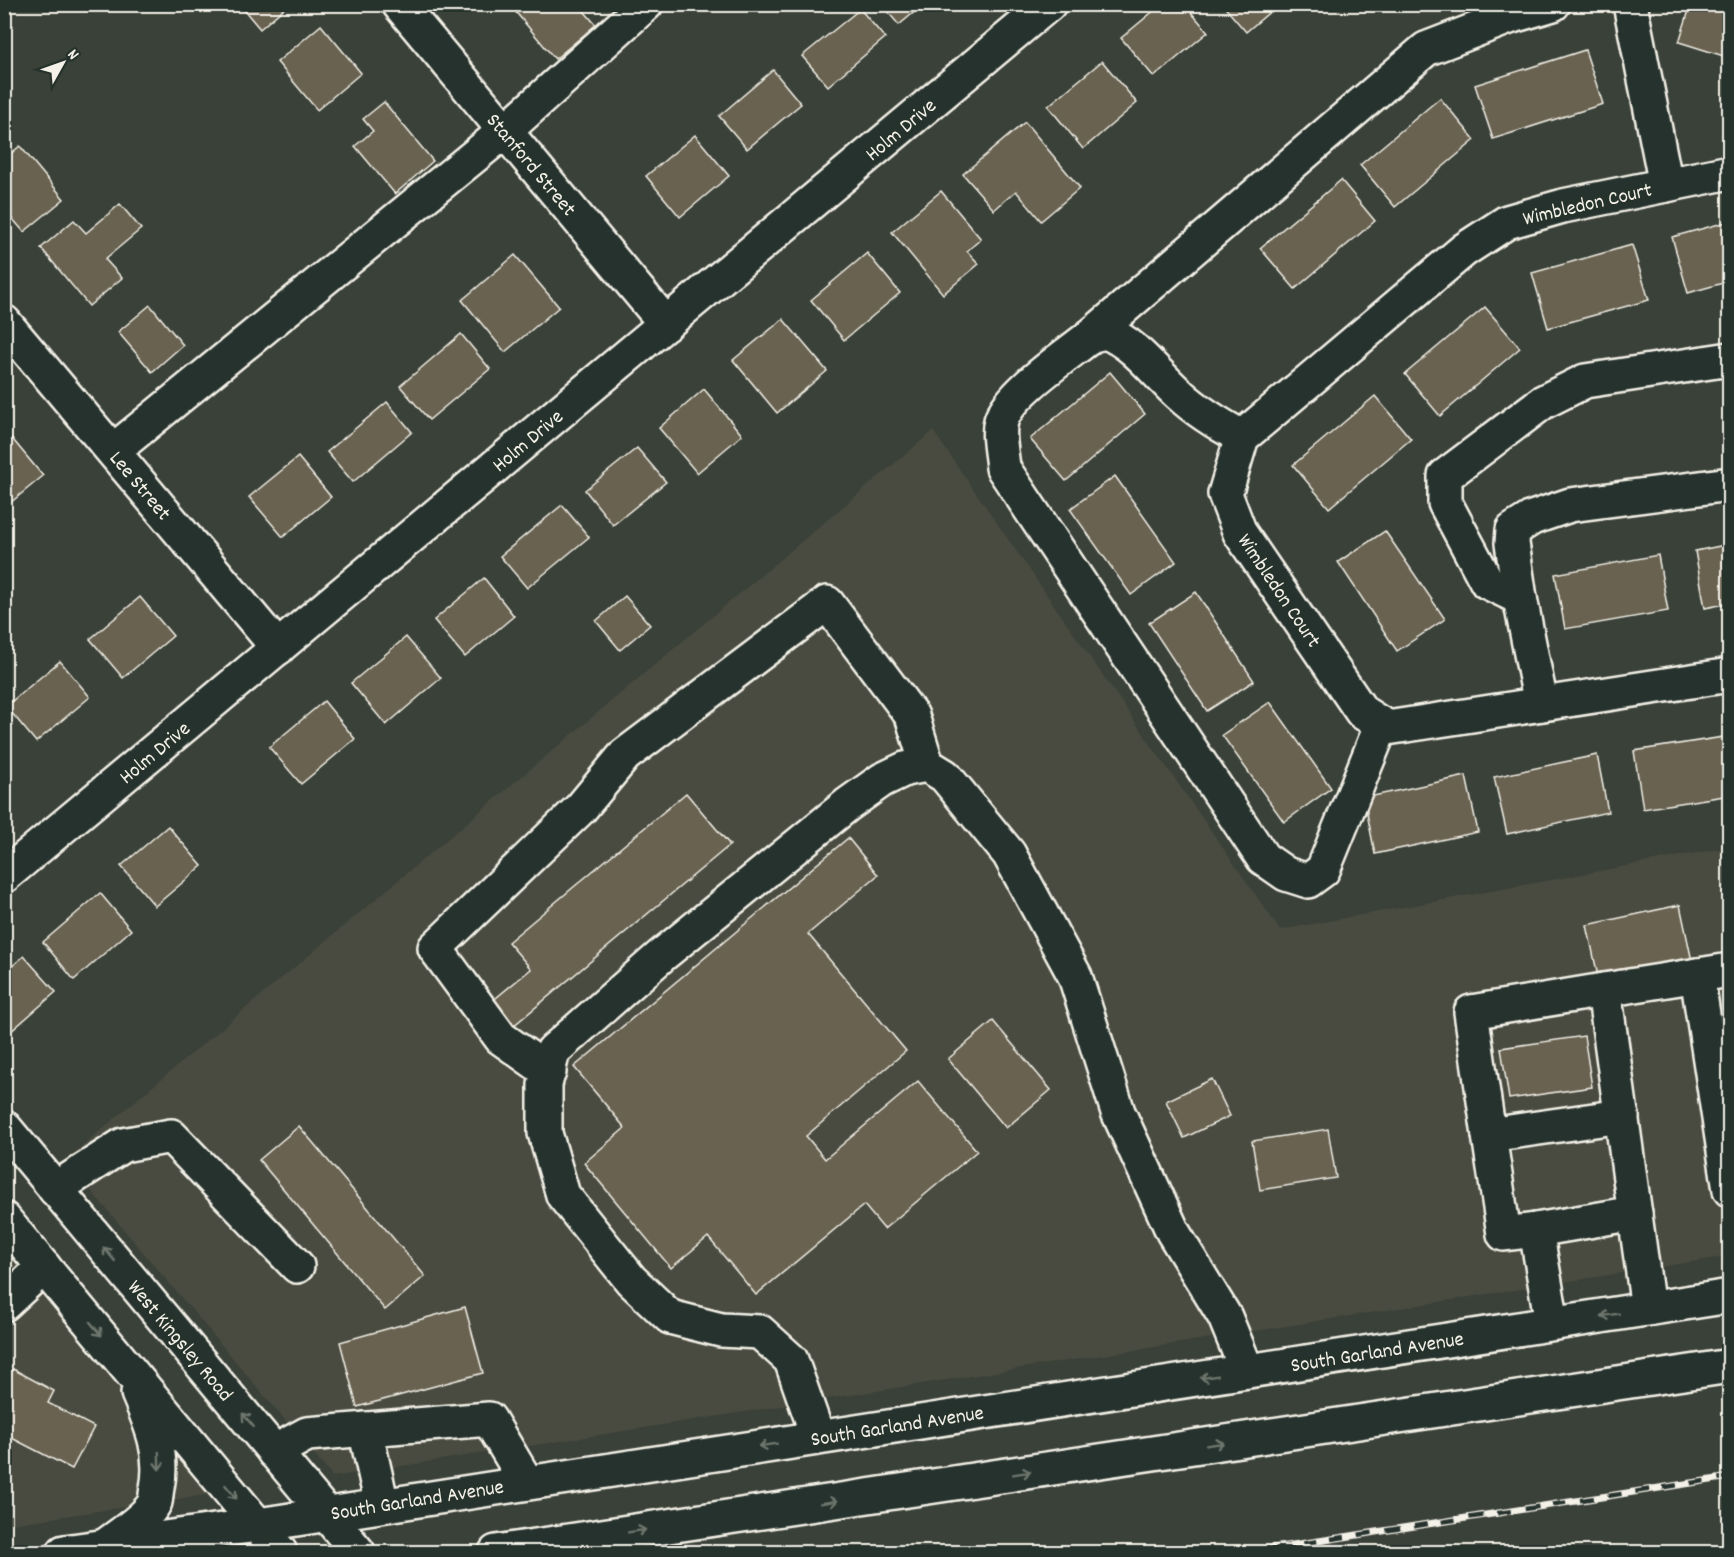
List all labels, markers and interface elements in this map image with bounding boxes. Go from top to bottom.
north arrow [33,33,93,93]
text: N [61,45,84,65]
street label: Holm Drive [860,93,944,170]
street label: Stanford Street [477,108,582,224]
street label: Wimbledon Court [1520,176,1655,235]
street label: Holm Drive [487,404,571,481]
street label: Lee Street [101,446,177,529]
street label: Wimbledon Court [1228,529,1327,655]
street label: Holm Drive [114,716,198,793]
one-way arrow [103,1246,116,1262]
street label: West Kingsley Road [119,1275,239,1409]
one-way arrow [1600,1309,1620,1320]
one-way arrow [89,1321,103,1336]
street label: South Garland Avenue [1289,1325,1466,1382]
one-way arrow [1200,1371,1220,1382]
street label: South Garland Avenue [809,1399,986,1456]
one-way arrow [241,1413,255,1428]
one-way arrow [1205,1438,1224,1449]
one-way arrow [758,1440,778,1451]
one-way arrow [153,1451,164,1470]
one-way arrow [1012,1467,1032,1478]
street label: South Garland Avenue [329,1473,506,1530]
one-way arrow [225,1484,238,1500]
one-way arrow [819,1496,839,1507]
one-way arrow [626,1526,646,1537]

